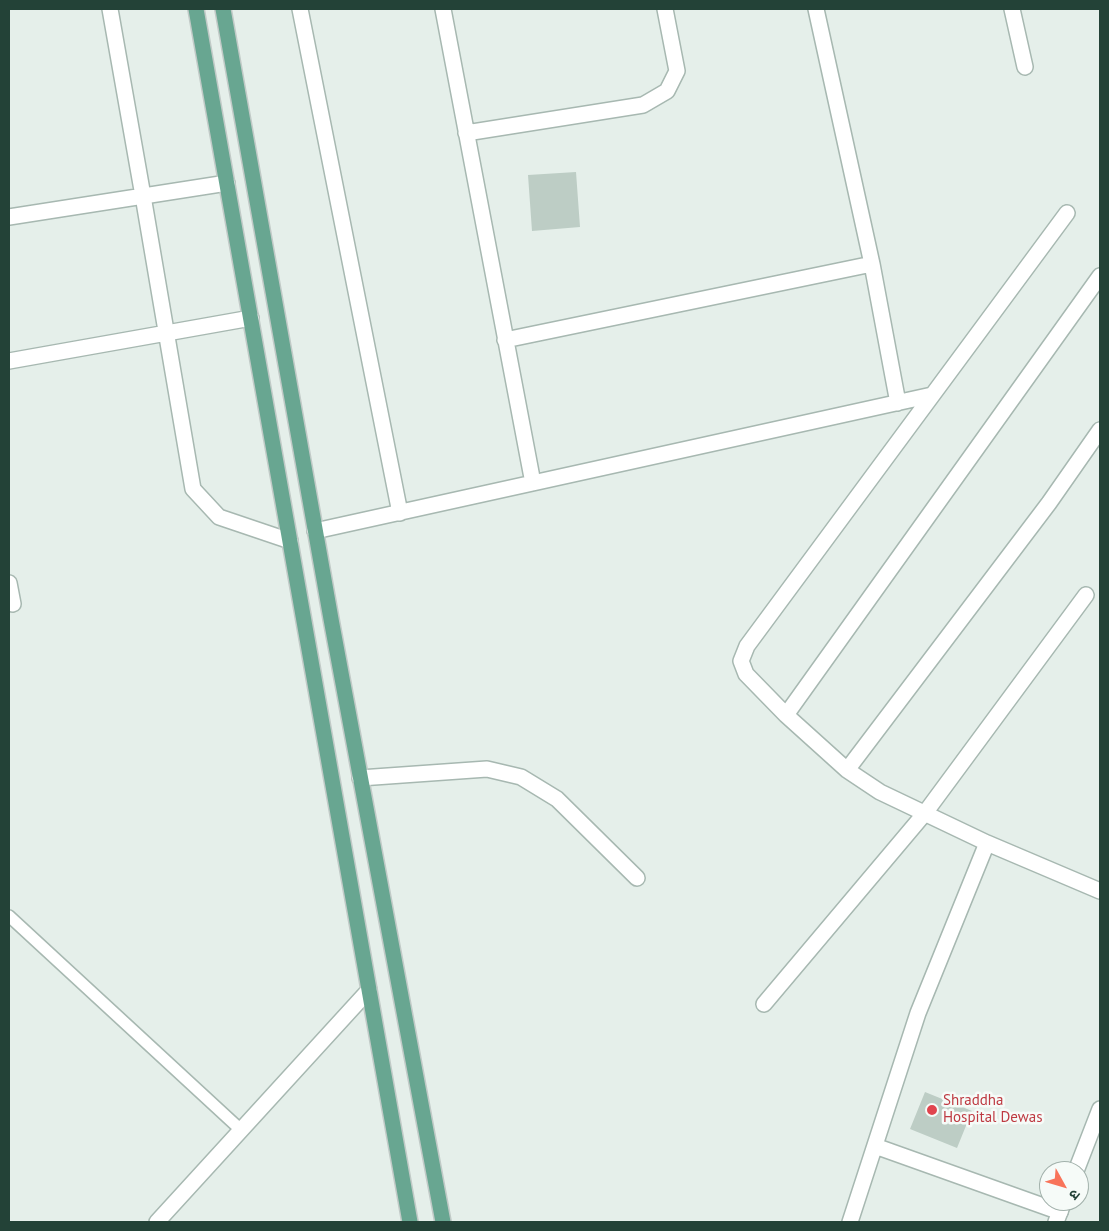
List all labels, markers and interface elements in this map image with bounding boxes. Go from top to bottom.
place label: Shraddha Hospital Dewas [943,1092,1043,1127]
marker: Shraddha Hospital Dewas [925,1103,939,1117]
north arrow [1039,1161,1089,1211]
text: उ [1065,1186,1084,1204]

